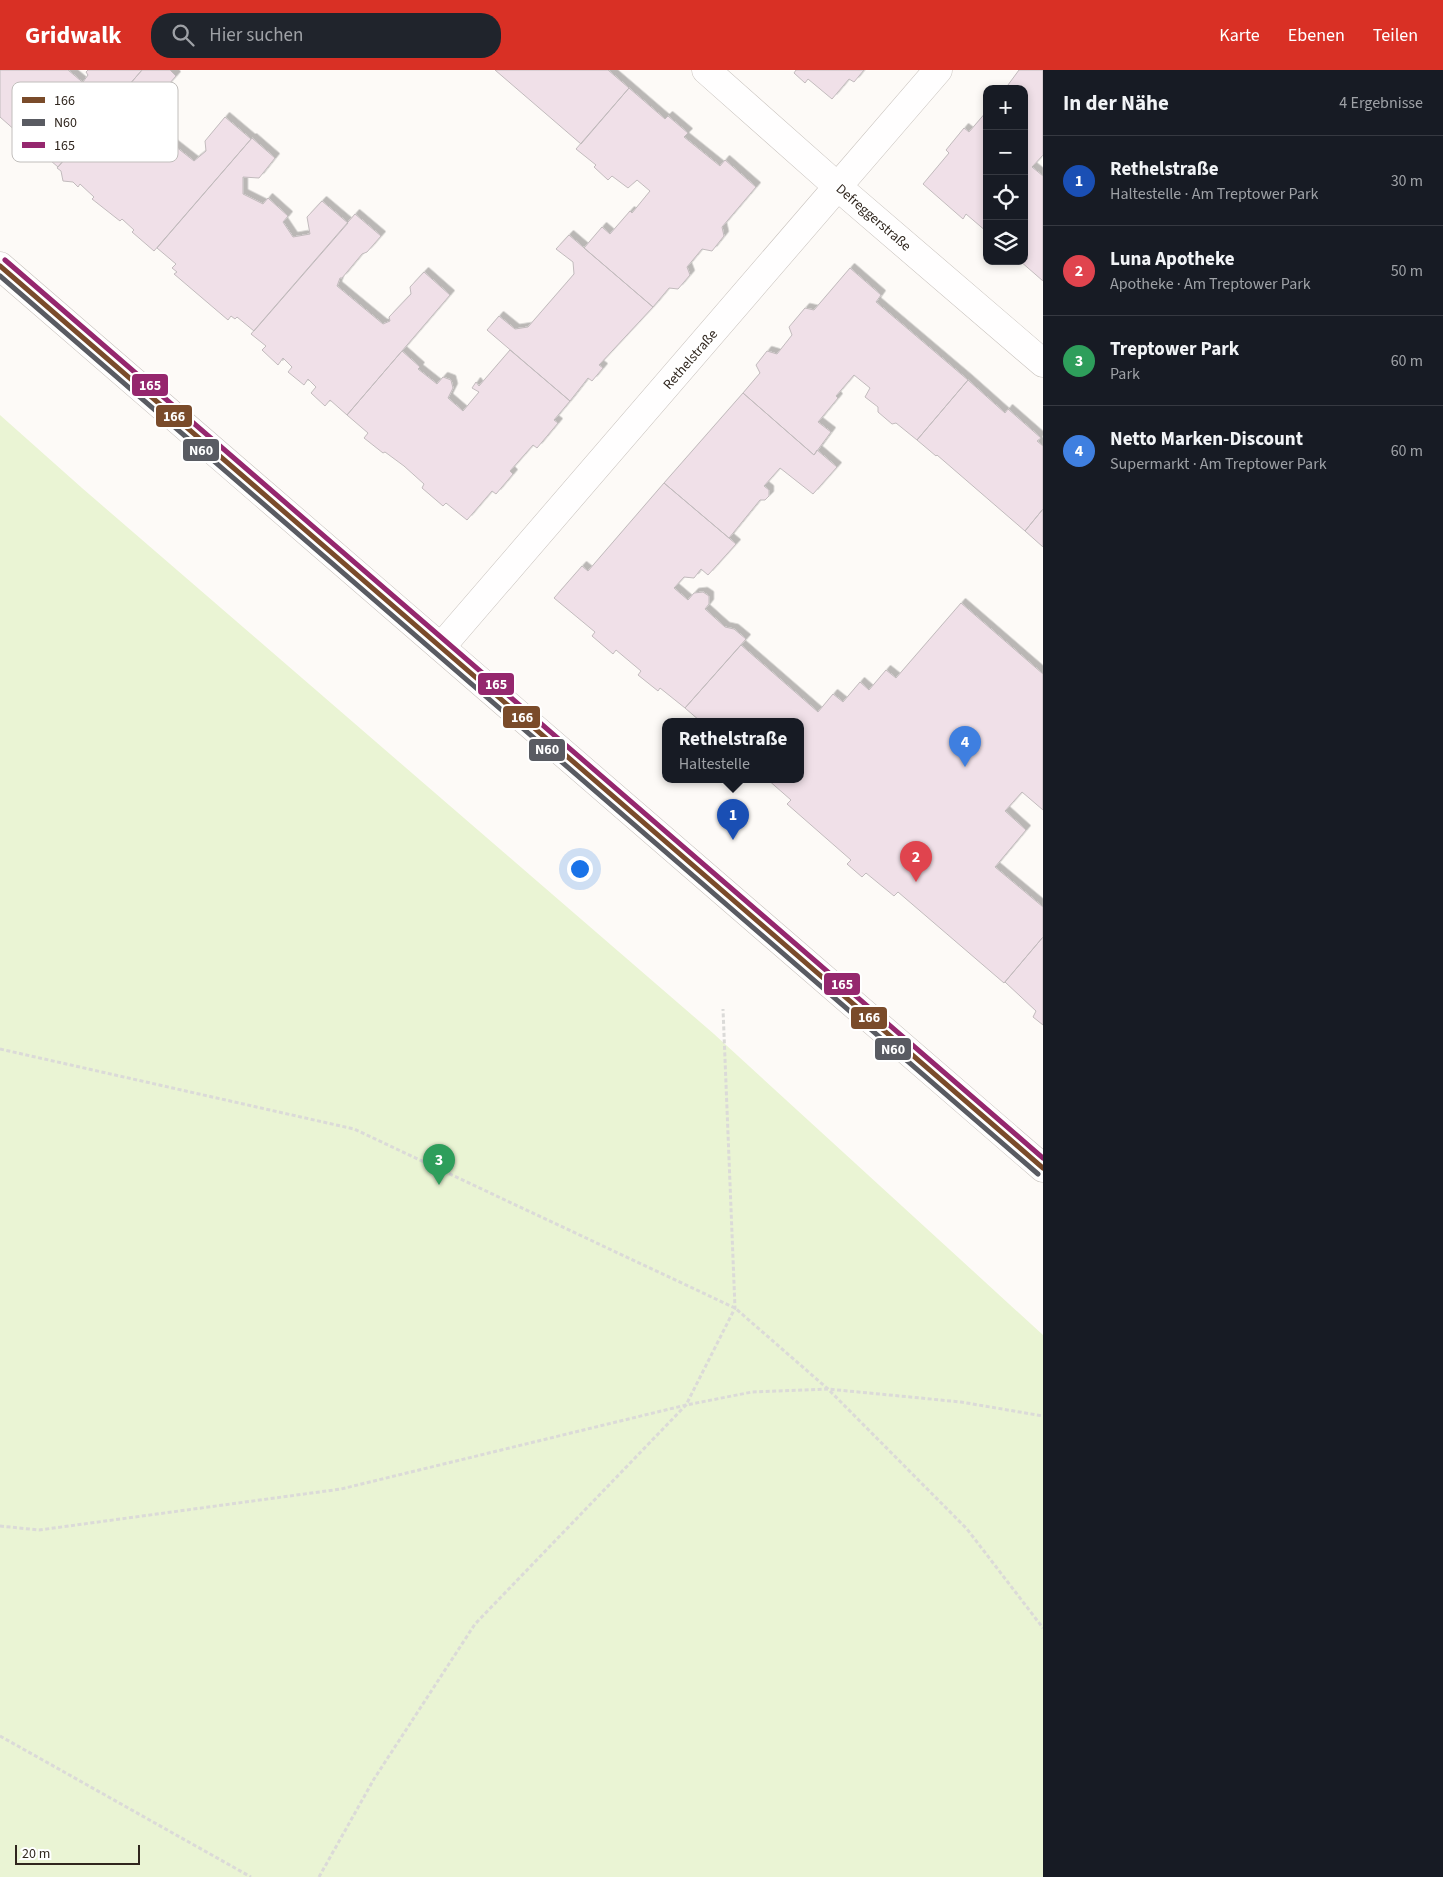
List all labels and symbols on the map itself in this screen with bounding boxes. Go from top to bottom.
legend [12,82,178,162]
text: 166 [54,91,75,111]
text: N60 [54,113,77,133]
text: 165 [54,136,75,156]
street label: Defreggerstraße [831,179,915,256]
street label: Rethelstraße [659,325,723,394]
line badge: 165 [131,373,169,397]
text: 165 [139,376,161,396]
line badge: 166 [155,404,193,428]
text: 166 [163,407,185,427]
line badge: N60 [182,438,220,462]
text: N60 [189,441,213,461]
line badge: 165 [477,672,515,696]
text: 165 [485,675,507,695]
line badge: 166 [502,705,541,729]
text: 166 [511,708,533,728]
pin: 4 [949,726,981,767]
line badge: N60 [528,738,566,762]
text: N60 [535,740,559,760]
pin: 1 [717,799,749,840]
pin: 2 [900,841,932,882]
your location [567,856,593,882]
line badge: 165 [823,972,861,996]
text: 165 [831,975,853,995]
line badge: 166 [850,1006,888,1030]
text: 166 [858,1008,880,1028]
line badge: N60 [874,1037,912,1061]
text: N60 [881,1040,905,1060]
pin: 3 [423,1144,455,1185]
scale bar [15,1842,140,1865]

